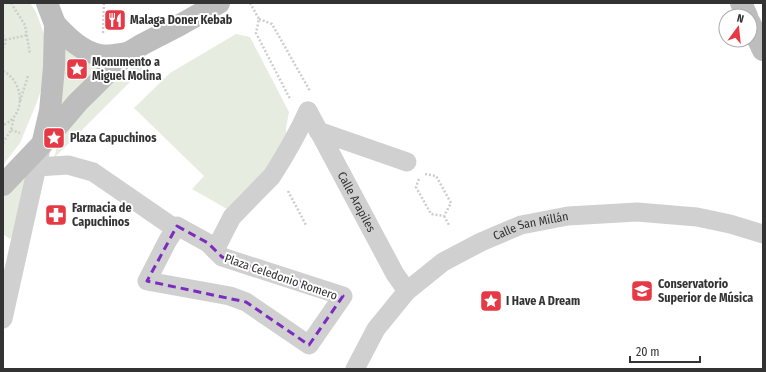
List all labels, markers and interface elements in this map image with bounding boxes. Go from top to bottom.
restaurant icon: Malaga Doner Kebab [102,7,128,33]
north arrow [718,8,758,48]
text: N [736,12,745,26]
place label: Malaga Doner Kebab [130,13,233,27]
place label: Monumento a Miguel Molina [92,55,161,83]
place icon: Monumento a Miguel Molina [64,56,90,82]
place icon: Plaza Capuchinos [41,125,67,151]
place label: Plaza Capuchinos [70,131,157,145]
street label: Calle Arapiles [335,169,378,234]
place label: Farmacia de Capuchinos [72,201,131,229]
pharmacy icon: Farmacia de Capuchinos [43,202,69,228]
street label: Calle San Millán [491,209,570,243]
street label: Plaza Celedonio Romero [223,251,339,303]
place label: Conservatorio Superior de Música [658,277,753,305]
school or university icon: Conservatorio Superior de Música [629,278,655,304]
place icon: I Have A Dream [478,288,504,314]
place label: I Have A Dream [506,294,580,308]
scale bar [630,338,700,364]
text: 20 m [636,345,660,359]

